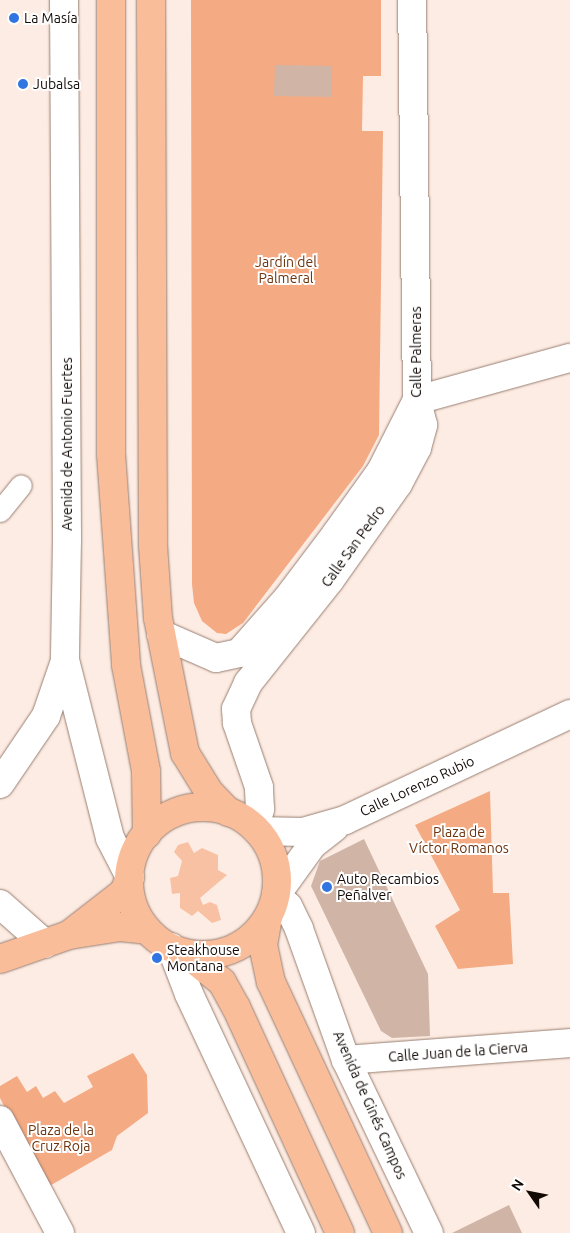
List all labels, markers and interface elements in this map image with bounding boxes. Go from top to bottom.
place label: La Masía [24,10,78,26]
marker: La Masía [8,12,20,24]
place label: Jubalsa [33,76,80,92]
marker: Jubalsa [17,78,29,90]
park label: Jardín del Palmeral [255,254,317,286]
street label: Calle Palmeras [408,306,424,398]
street label: Avenida de Antonio Fuertes [59,357,75,531]
street label: Calle San Pedro [318,502,388,590]
street label: Calle Lorenzo Rubio [357,752,477,820]
park label: Plaza de Víctor Romanos [409,824,509,856]
place label: Auto Recambios Peñalver [337,871,439,904]
marker: Auto Recambios Peñalver [321,881,333,893]
place label: Steakhouse Montana [167,942,240,974]
marker: Steakhouse Montana [151,952,163,964]
street label: Avenida de Ginés Campos [330,1028,410,1182]
street label: Calle Juan de la Cierva [388,1039,528,1065]
park label: Plaza de la Cruz Roja [28,1122,94,1154]
north arrow [505,1168,555,1218]
text: N [508,1176,527,1194]

